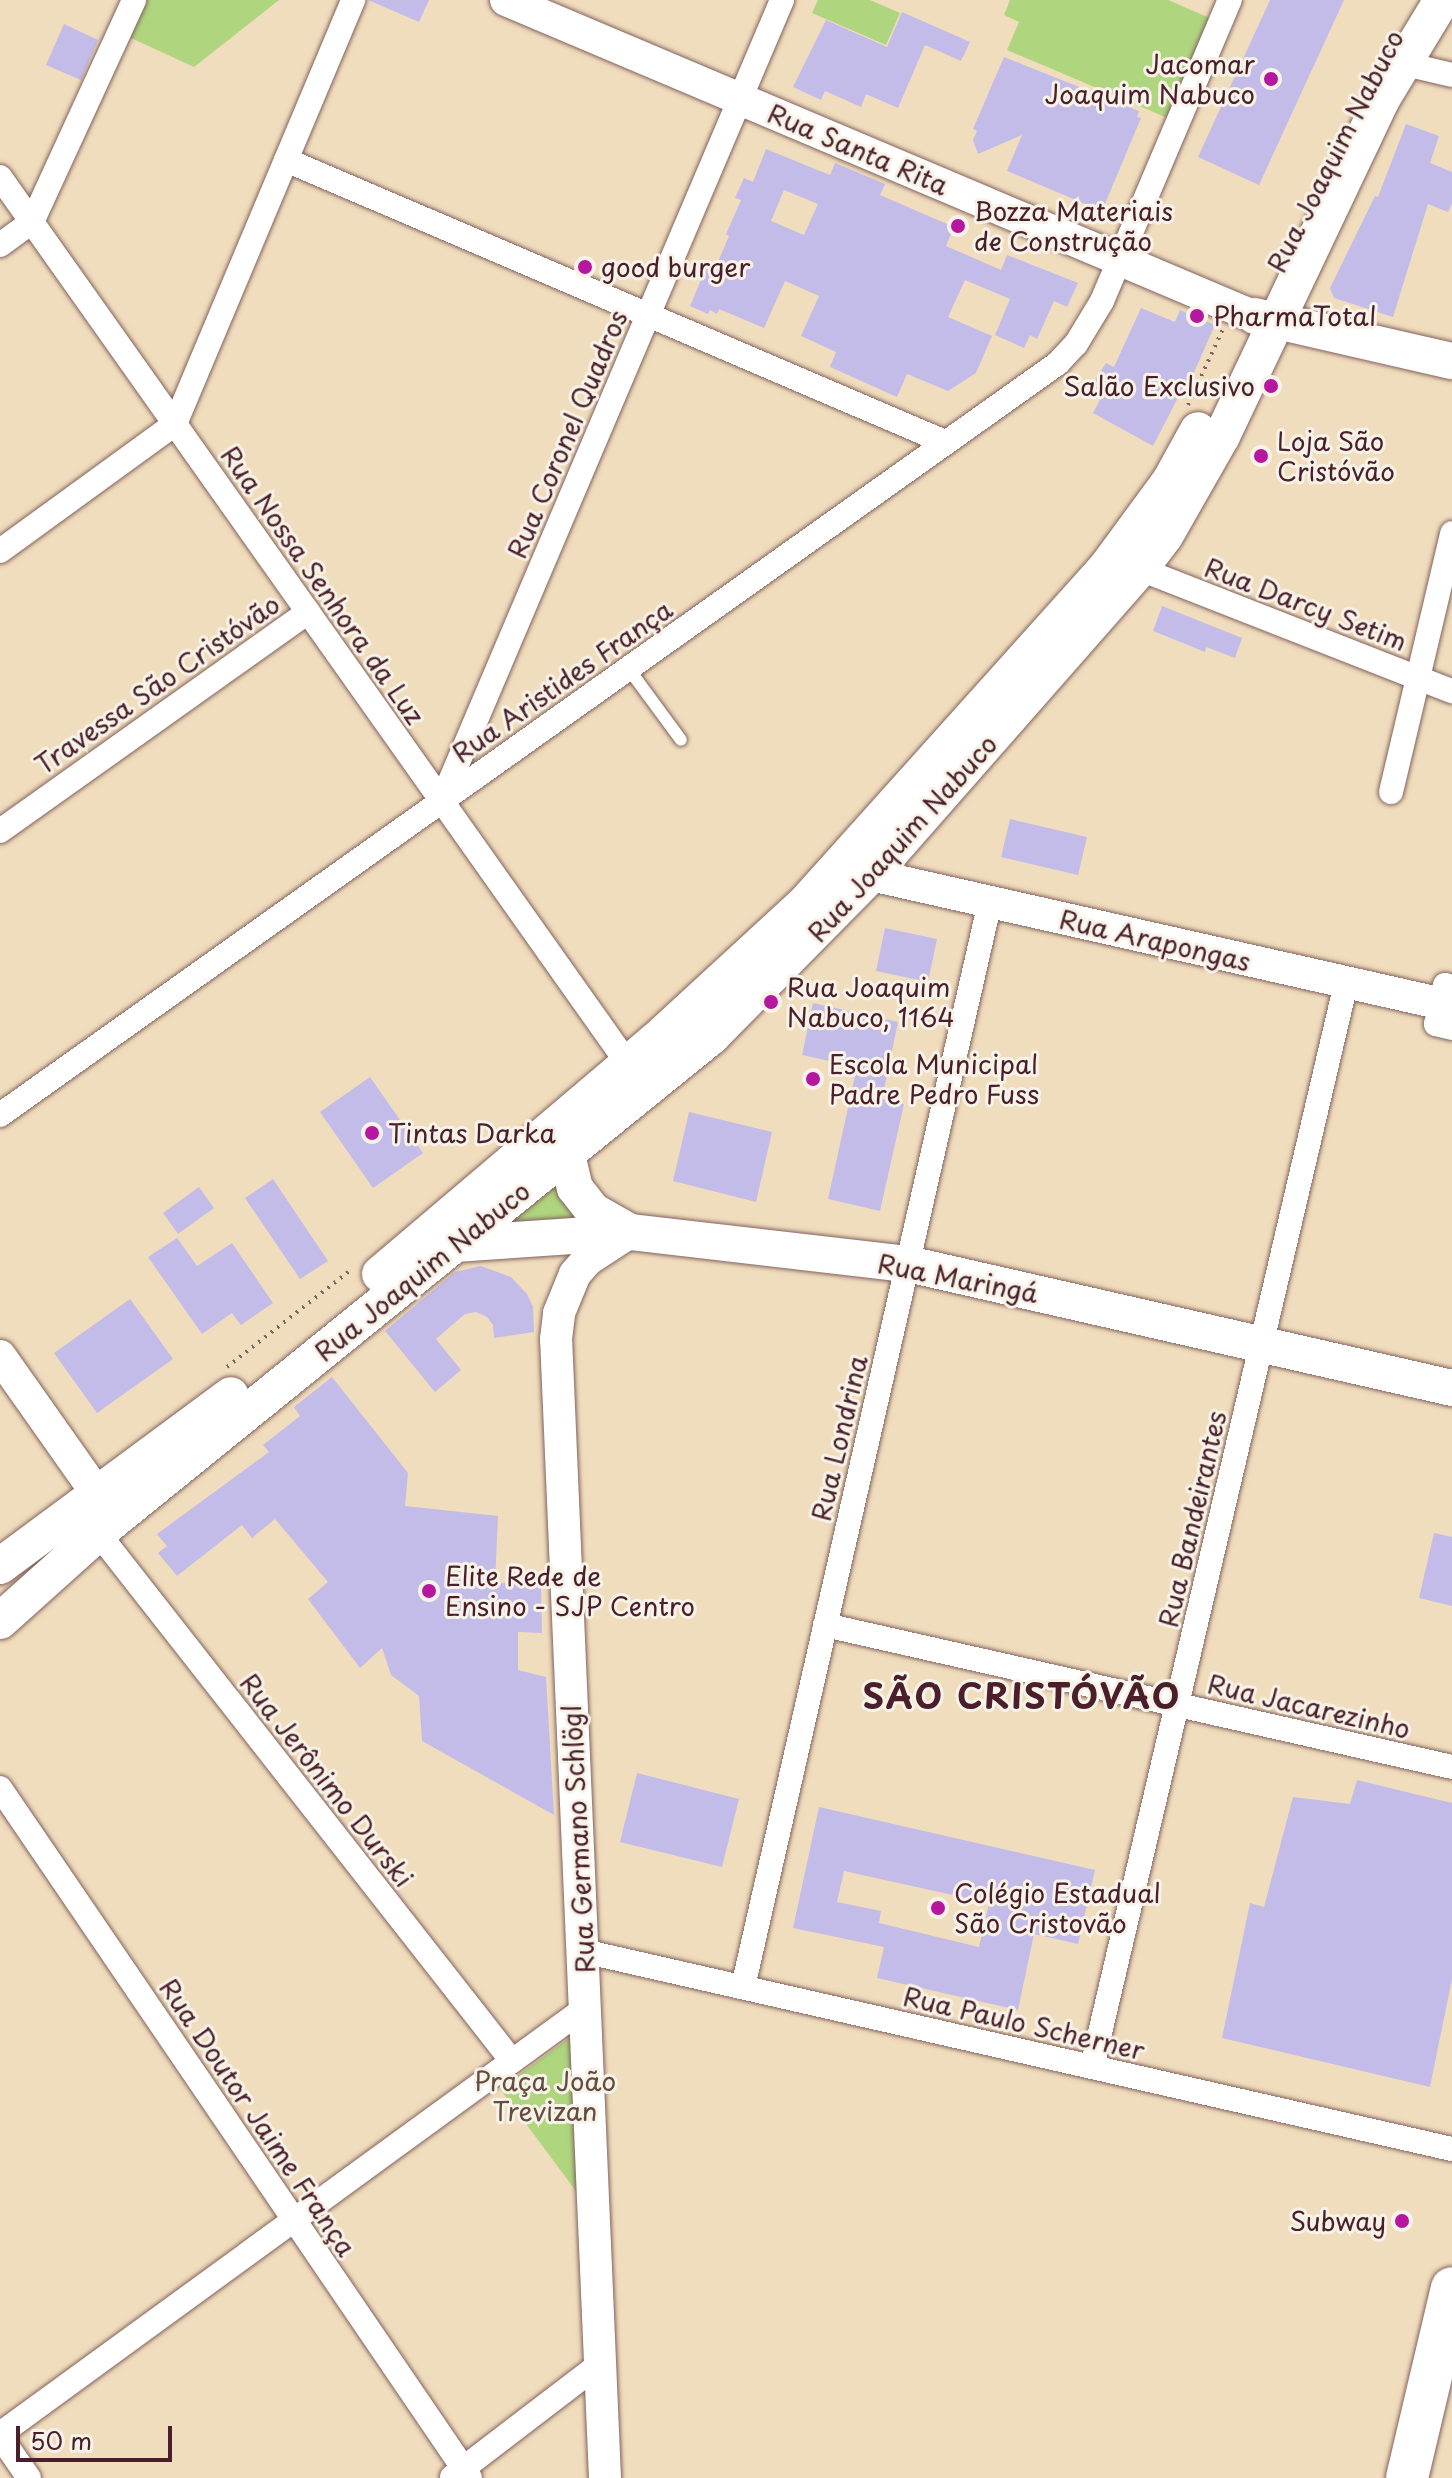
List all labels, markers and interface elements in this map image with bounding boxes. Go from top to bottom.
street label: Rua Joaquim Nabuco [1260,24,1410,278]
place label: Jacomar Joaquim Nabuco [1044,48,1255,110]
marker: Jacomar Joaquim Nabuco [1262,70,1280,88]
street label: Rua Santa Rita [763,97,953,201]
place label: Bozza Materiais de Construção [974,195,1175,256]
marker: Bozza Materiais de Construção [949,217,967,235]
place label: good burger [601,251,751,283]
marker: good burger [576,258,594,276]
place label: PharmaTotal [1213,300,1376,332]
street label: Rua Coronel Quadros [500,304,634,564]
marker: PharmaTotal [1188,307,1206,325]
place label: Salão Exclusivo [1063,370,1255,402]
marker: Salão Exclusivo [1262,377,1280,395]
place label: Loja São Cristóvão [1277,425,1395,486]
street label: Rua Nossa Senhora da Luz [214,439,432,731]
marker: Loja São Cristóvão [1252,447,1270,465]
street label: Rua Darcy Setim [1200,551,1412,657]
street label: Travessa São Cristóvão [29,588,285,780]
street label: Rua Aristides França [445,593,679,769]
street label: Rua Joaquim Nabuco [800,728,1004,948]
street label: Rua Arapongas [1056,903,1254,977]
place label: Rua Joaquim Nabuco, 1164 [787,971,956,1032]
marker: Rua Joaquim Nabuco, 1164 [762,993,780,1011]
place label: Escola Municipal Padre Pedro Fuss [829,1048,1040,1110]
marker: Escola Municipal Padre Pedro Fuss [804,1070,822,1088]
place label: Tintas Darka [388,1117,558,1149]
marker: Tintas Darka [363,1124,381,1142]
street label: Rua Joaquim Nabuco [308,1174,536,1368]
street label: Rua Maringá [875,1247,1041,1309]
street label: Rua Londrina [805,1352,873,1524]
street label: Rua Bandeirantes [1152,1407,1232,1631]
place label: Elite Rede de Ensino - SJP Centro [445,1560,699,1622]
marker: Elite Rede de Ensino - SJP Centro [420,1582,438,1600]
street label: Rua Jerônimo Durski [234,1667,420,1893]
street label: Rua Jacarezinho [1204,1667,1414,1745]
district label: SÃO CRISTÓVÃO [866,1676,1178,1716]
street label: Rua Germano Schlögl [555,1703,601,1975]
place label: Colégio Estadual São Cristovão [954,1877,1162,1938]
marker: Colégio Estadual São Cristovão [929,1899,947,1917]
street label: Rua Doutor Jaime França [154,1973,362,2261]
street label: Rua Paulo Scherner [900,1980,1148,2066]
park label: Praça João Trevizan [474,2065,616,2126]
place label: Subway [1289,2205,1386,2237]
marker: Subway [1393,2212,1411,2230]
scale bar [20,2410,176,2460]
text: 50 m [30,2422,92,2458]

